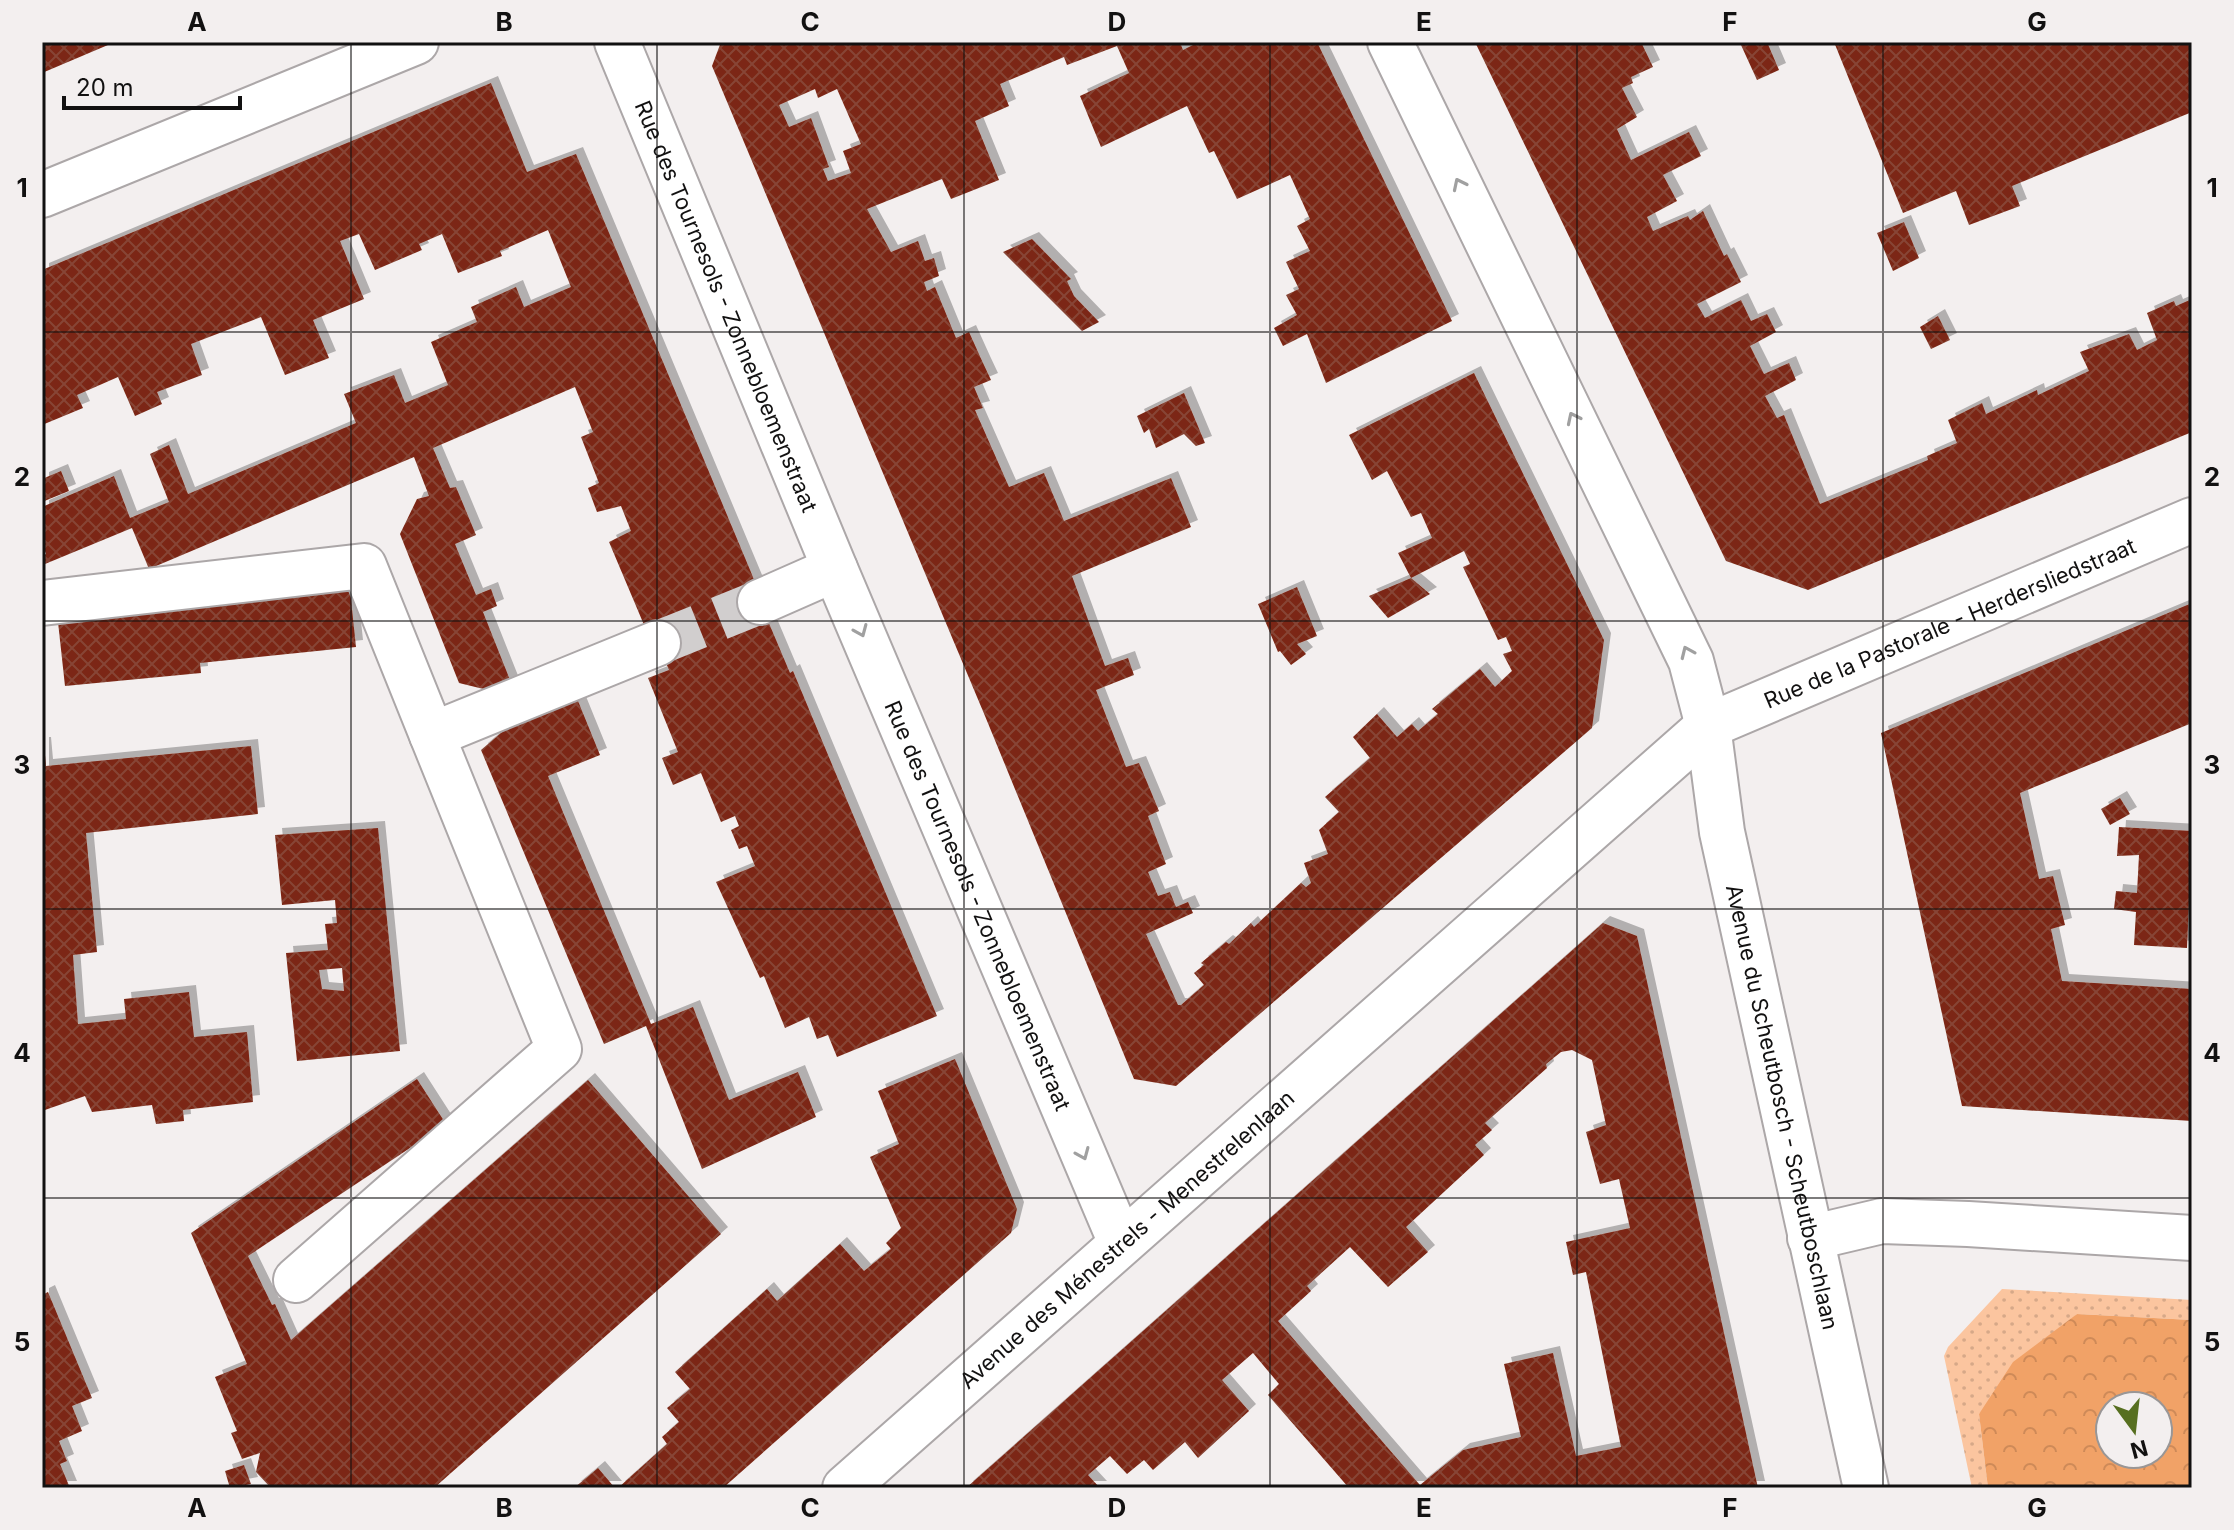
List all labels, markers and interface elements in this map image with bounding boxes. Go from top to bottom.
text: A [187,6,207,37]
text: B [495,6,513,37]
text: C [800,6,820,37]
text: D [1108,6,1126,37]
text: E [1416,6,1432,37]
text: F [1722,6,1738,37]
text: G [2027,6,2047,37]
scale bar [64,60,240,110]
text: 20 m [76,73,134,102]
street label: Rue des Tournesols - Zonnebloemenstraat [630,97,823,516]
text: 1 [16,172,28,203]
text: 1 [2206,172,2218,203]
one-way arrow [1454,177,1469,192]
one-way arrow [1567,411,1583,426]
text: 2 [14,461,30,492]
text: 2 [2204,461,2220,492]
street label: Rue de la Pastorale - Herdersliedstraat [1760,533,2140,714]
one-way arrow [852,623,868,637]
one-way arrow [1680,645,1696,660]
street label: Rue des Tournesols - Zonnebloemenstraat [879,697,1076,1114]
text: 3 [14,749,30,780]
text: 3 [2204,749,2220,780]
street label: Avenue du Scheutbosch - Scheutboschlaan [1721,882,1844,1332]
text: 4 [13,1037,31,1068]
text: 4 [2203,1037,2221,1068]
street label: Avenue des Ménestrels - Menestrelenlaan [954,1085,1299,1394]
one-way arrow [1073,1146,1089,1160]
text: 5 [14,1326,30,1357]
text: 5 [2204,1326,2220,1357]
north arrow [2094,1390,2174,1470]
text: N [2128,1435,2151,1464]
text: A [187,1492,207,1523]
text: B [495,1492,513,1523]
text: C [800,1492,820,1523]
text: D [1108,1492,1126,1523]
text: E [1416,1492,1432,1523]
text: F [1722,1492,1738,1523]
text: G [2027,1492,2047,1523]

